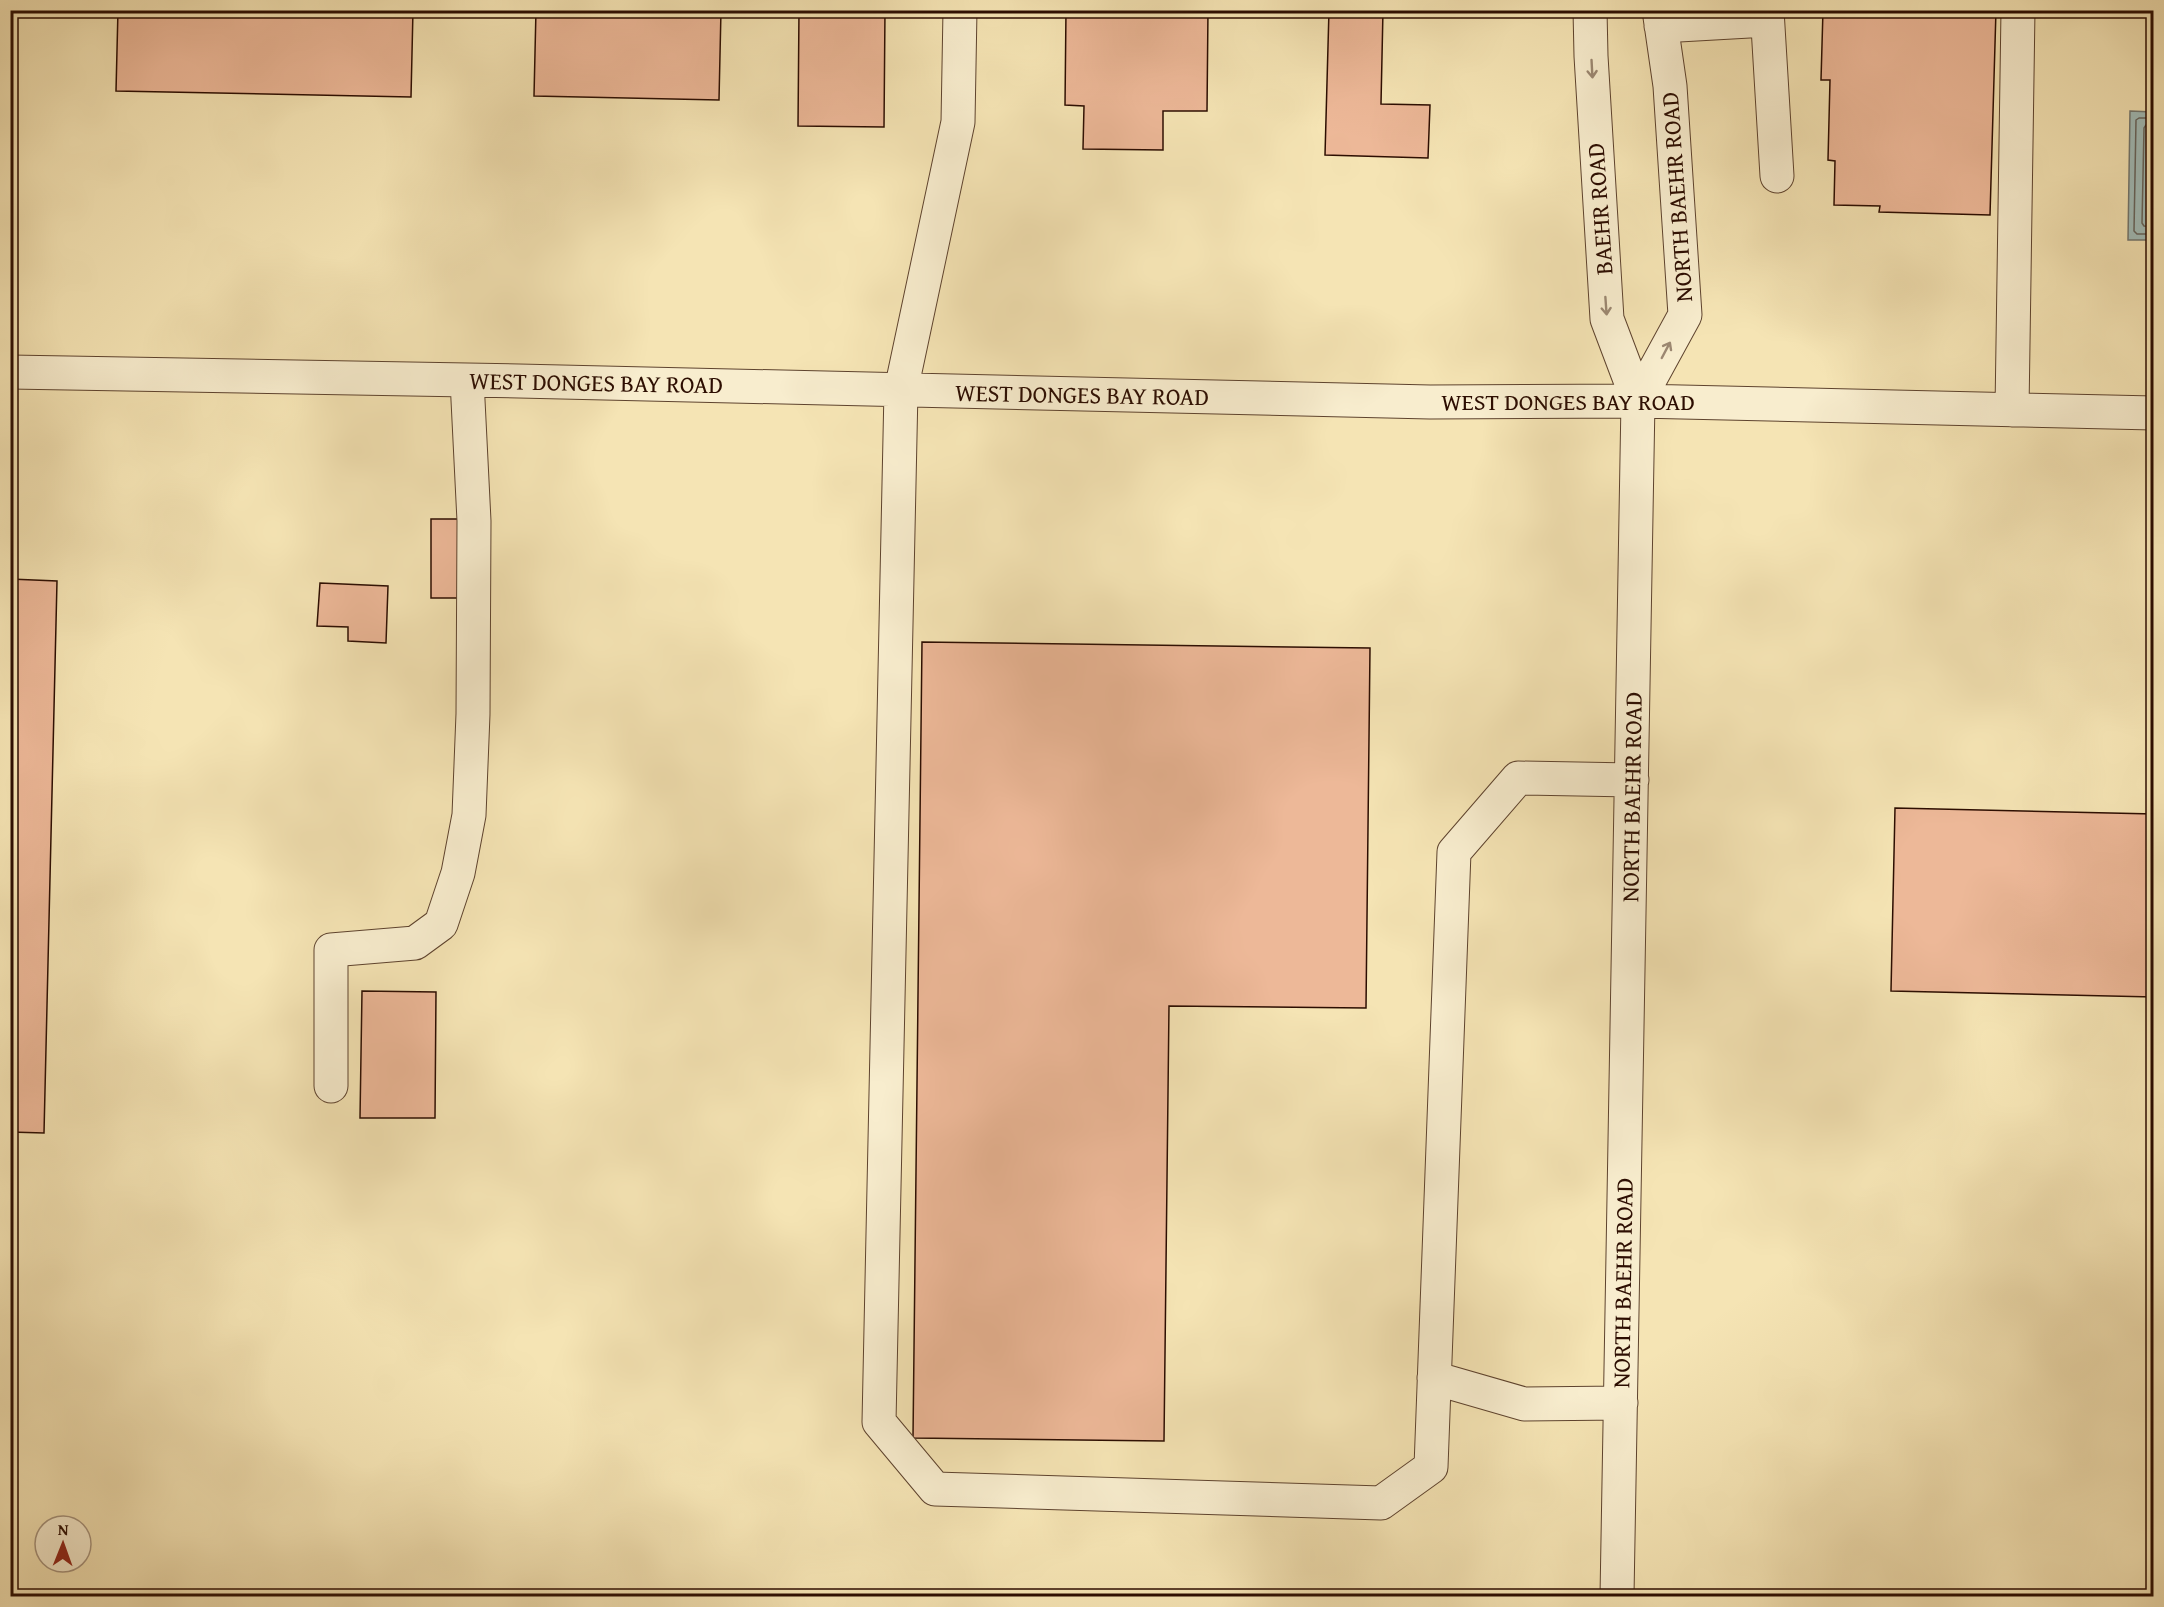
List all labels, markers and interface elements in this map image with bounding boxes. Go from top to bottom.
one-way arrow [1586,58,1597,78]
street label: NORTH BAEHR ROAD [1652,91,1701,303]
street label: BAEHR ROAD [1577,142,1622,276]
one-way arrow [1601,295,1612,315]
one-way arrow [1660,342,1672,359]
street label: WEST DONGES BAY ROAD [469,363,723,402]
street label: WEST DONGES BAY ROAD [955,375,1209,414]
street label: WEST DONGES BAY ROAD [1441,384,1695,419]
street label: NORTH BAEHR ROAD [1612,691,1651,902]
street label: NORTH BAEHR ROAD [1603,1177,1642,1388]
north arrow [33,1514,93,1574]
text: N [58,1517,69,1541]

